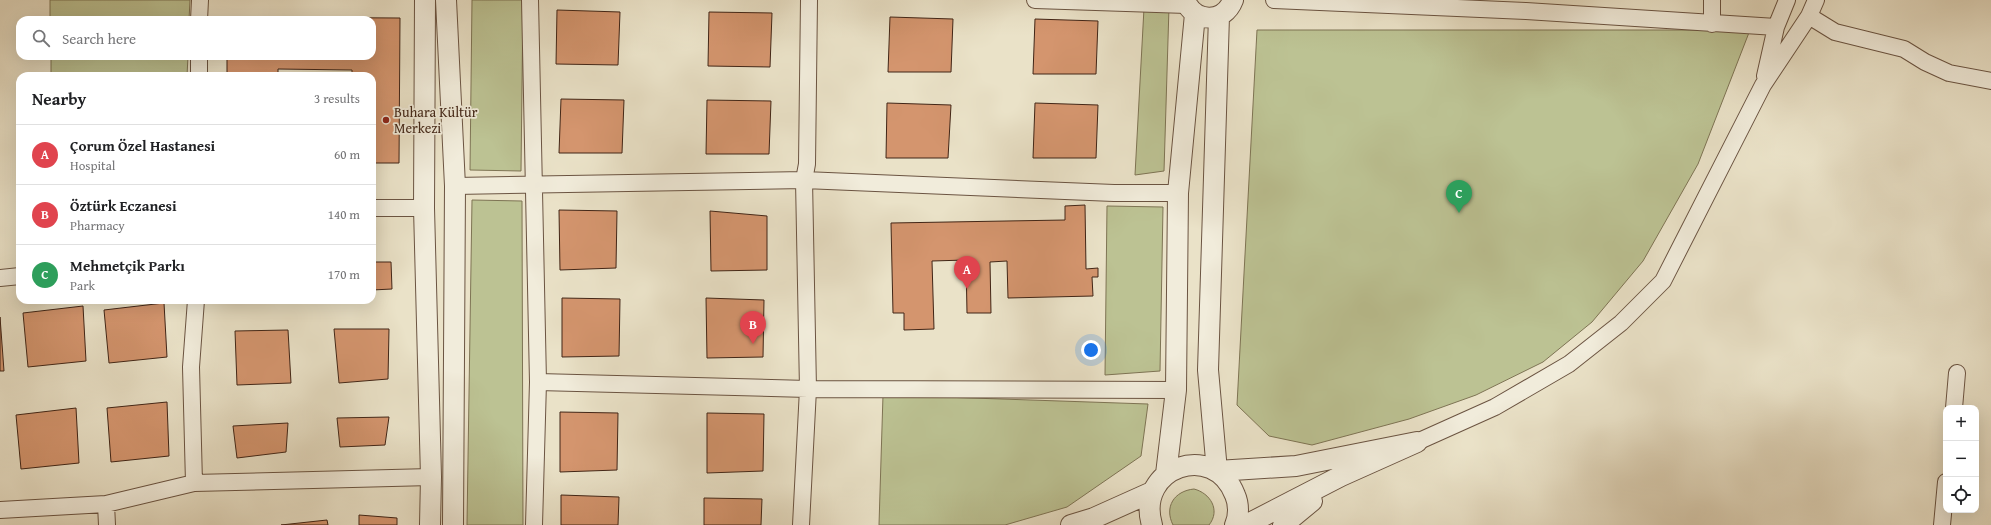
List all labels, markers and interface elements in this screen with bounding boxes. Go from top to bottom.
search box [16,16,376,60]
icon: search [30,27,52,49]
text: Search here [62,28,136,49]
text: Nearby [32,86,86,111]
text: 3 results [314,89,360,108]
place label: Buhara Kültür Merkezi [394,102,478,138]
marker: Buhara Kültür Merkezi [381,115,391,125]
text: Çorum Özel Hastanesi [70,135,215,156]
text: A [41,145,49,164]
text: 60 m [334,145,360,164]
text: Hospital [70,156,115,175]
pin: C [1446,180,1472,213]
text: Öztürk Eczanesi [70,195,177,216]
text: B [41,205,49,224]
text: 140 m [328,205,360,224]
text: Pharmacy [70,216,125,235]
text: Mehmetçik Parkı [70,255,185,276]
pin: A [954,256,980,289]
text: C [41,265,49,284]
text: 170 m [328,265,360,284]
text: Park [70,276,95,295]
pin: B [740,311,766,344]
your location [1081,340,1101,360]
map controls [1943,405,1979,513]
button: + [1943,405,1979,441]
button: − [1943,441,1979,477]
button: locate [1943,477,1979,513]

